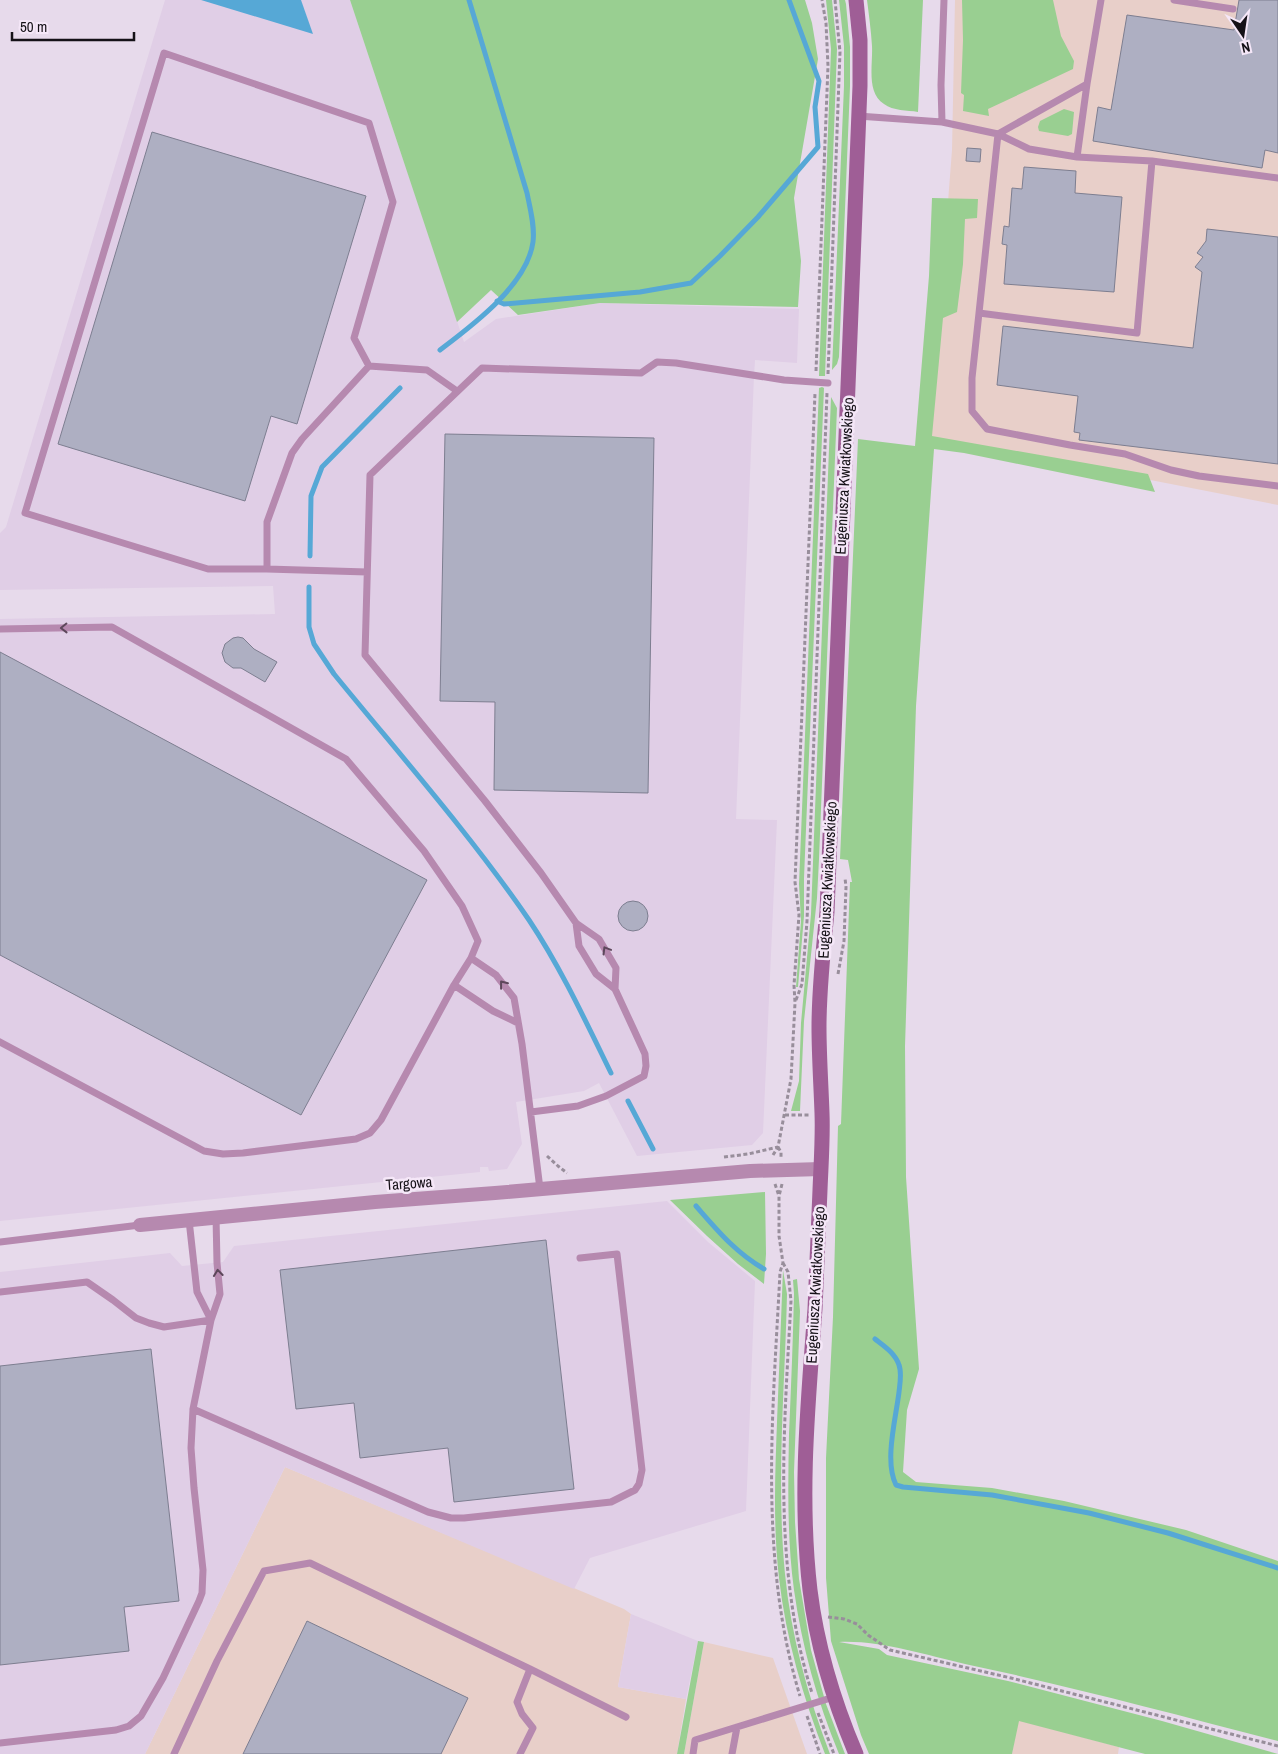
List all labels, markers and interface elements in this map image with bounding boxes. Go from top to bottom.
scale bar [12,10,135,42]
north arrow [1218,10,1268,60]
text: 50 m [20,16,47,37]
text: N [1240,38,1252,57]
street label: Eugeniusza Kwiatkowskiego [829,397,859,555]
one-way arrow [59,623,67,633]
street label: Eugeniusza Kwiatkowskiego [812,801,842,959]
one-way arrow [602,947,612,956]
one-way arrow [500,981,509,990]
street label: Targowa [385,1171,433,1195]
street label: Eugeniusza Kwiatkowskiego [800,1206,830,1364]
one-way arrow [213,1269,224,1277]

